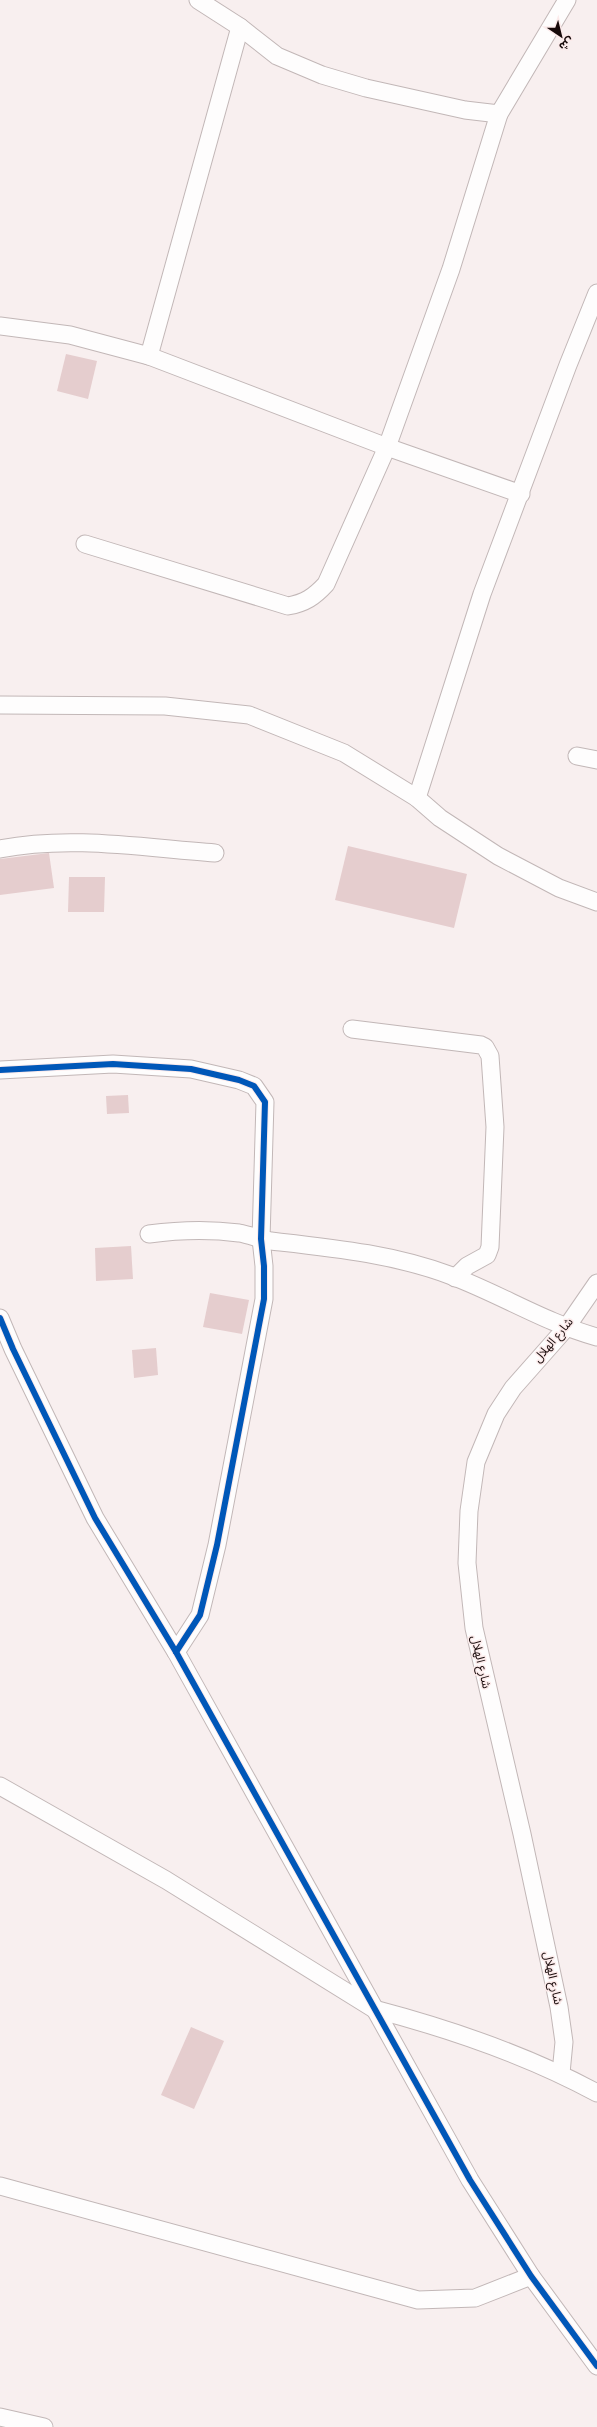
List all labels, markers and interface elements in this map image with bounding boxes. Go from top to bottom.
north arrow [541,16,581,56]
text: ش [557,34,578,55]
street label: شارع الهلال [529,1313,577,1367]
street label: شارع الهلال [466,1634,496,1690]
street label: شارع الهلال [539,1950,567,2006]

